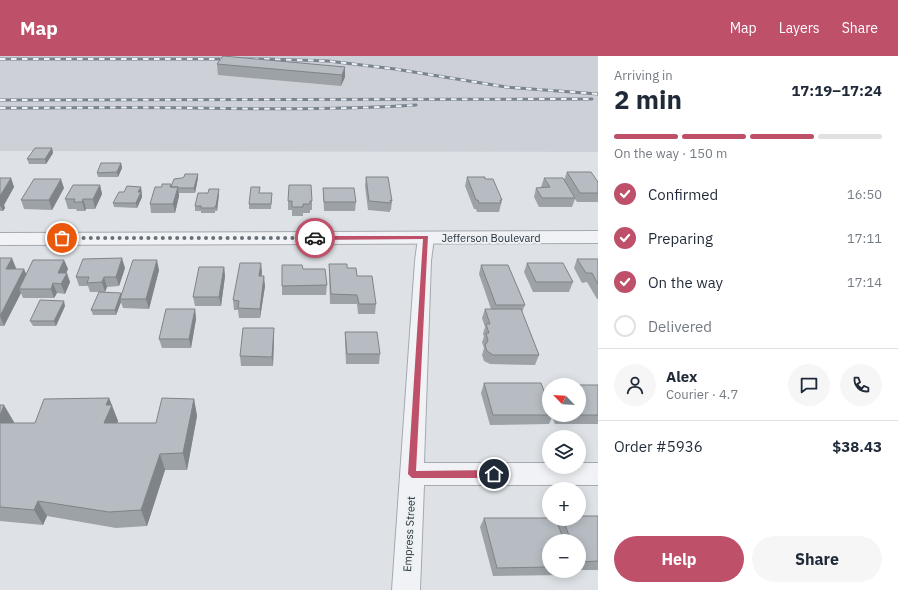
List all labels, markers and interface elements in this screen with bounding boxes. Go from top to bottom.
text: Map [20,16,58,40]
text: Map [730,19,757,37]
text: Layers [779,19,820,37]
text: Share [842,19,878,37]
text: Arriving in [614,67,673,84]
text: 17:19–17:24 [791,81,882,100]
text: 2 min [614,82,682,116]
text: On the way · 150 m [614,145,727,162]
icon: check [614,183,636,205]
text: Confirmed [648,185,718,204]
text: 16:50 [847,186,882,203]
courier [295,218,335,258]
pin [45,221,79,255]
icon: bag [51,227,73,249]
icon: car [304,227,326,249]
icon: check [614,227,636,249]
text: Preparing [648,229,713,248]
text: 17:11 [847,230,882,247]
street label: Jefferson Boulevard [441,231,541,245]
icon: check [614,271,636,293]
text: On the way [648,273,723,292]
text: 17:14 [847,274,882,291]
text: Delivered [648,317,712,336]
button: person [614,364,656,406]
button: chat [788,364,830,406]
button: phone [840,364,882,406]
text: Alex [666,367,697,386]
north arrow [542,378,586,422]
map controls [542,378,586,578]
text: Courier · 4.7 [666,386,738,403]
button: layers [542,430,586,474]
text: Order #5936 [614,437,703,456]
text: $38.43 [832,437,882,456]
pin [477,457,511,491]
icon: home [483,463,505,485]
button: + [542,482,586,526]
street label: Empress Street [400,496,418,572]
button: − [542,534,586,578]
button: Help [614,536,744,582]
button: Share [752,536,882,582]

